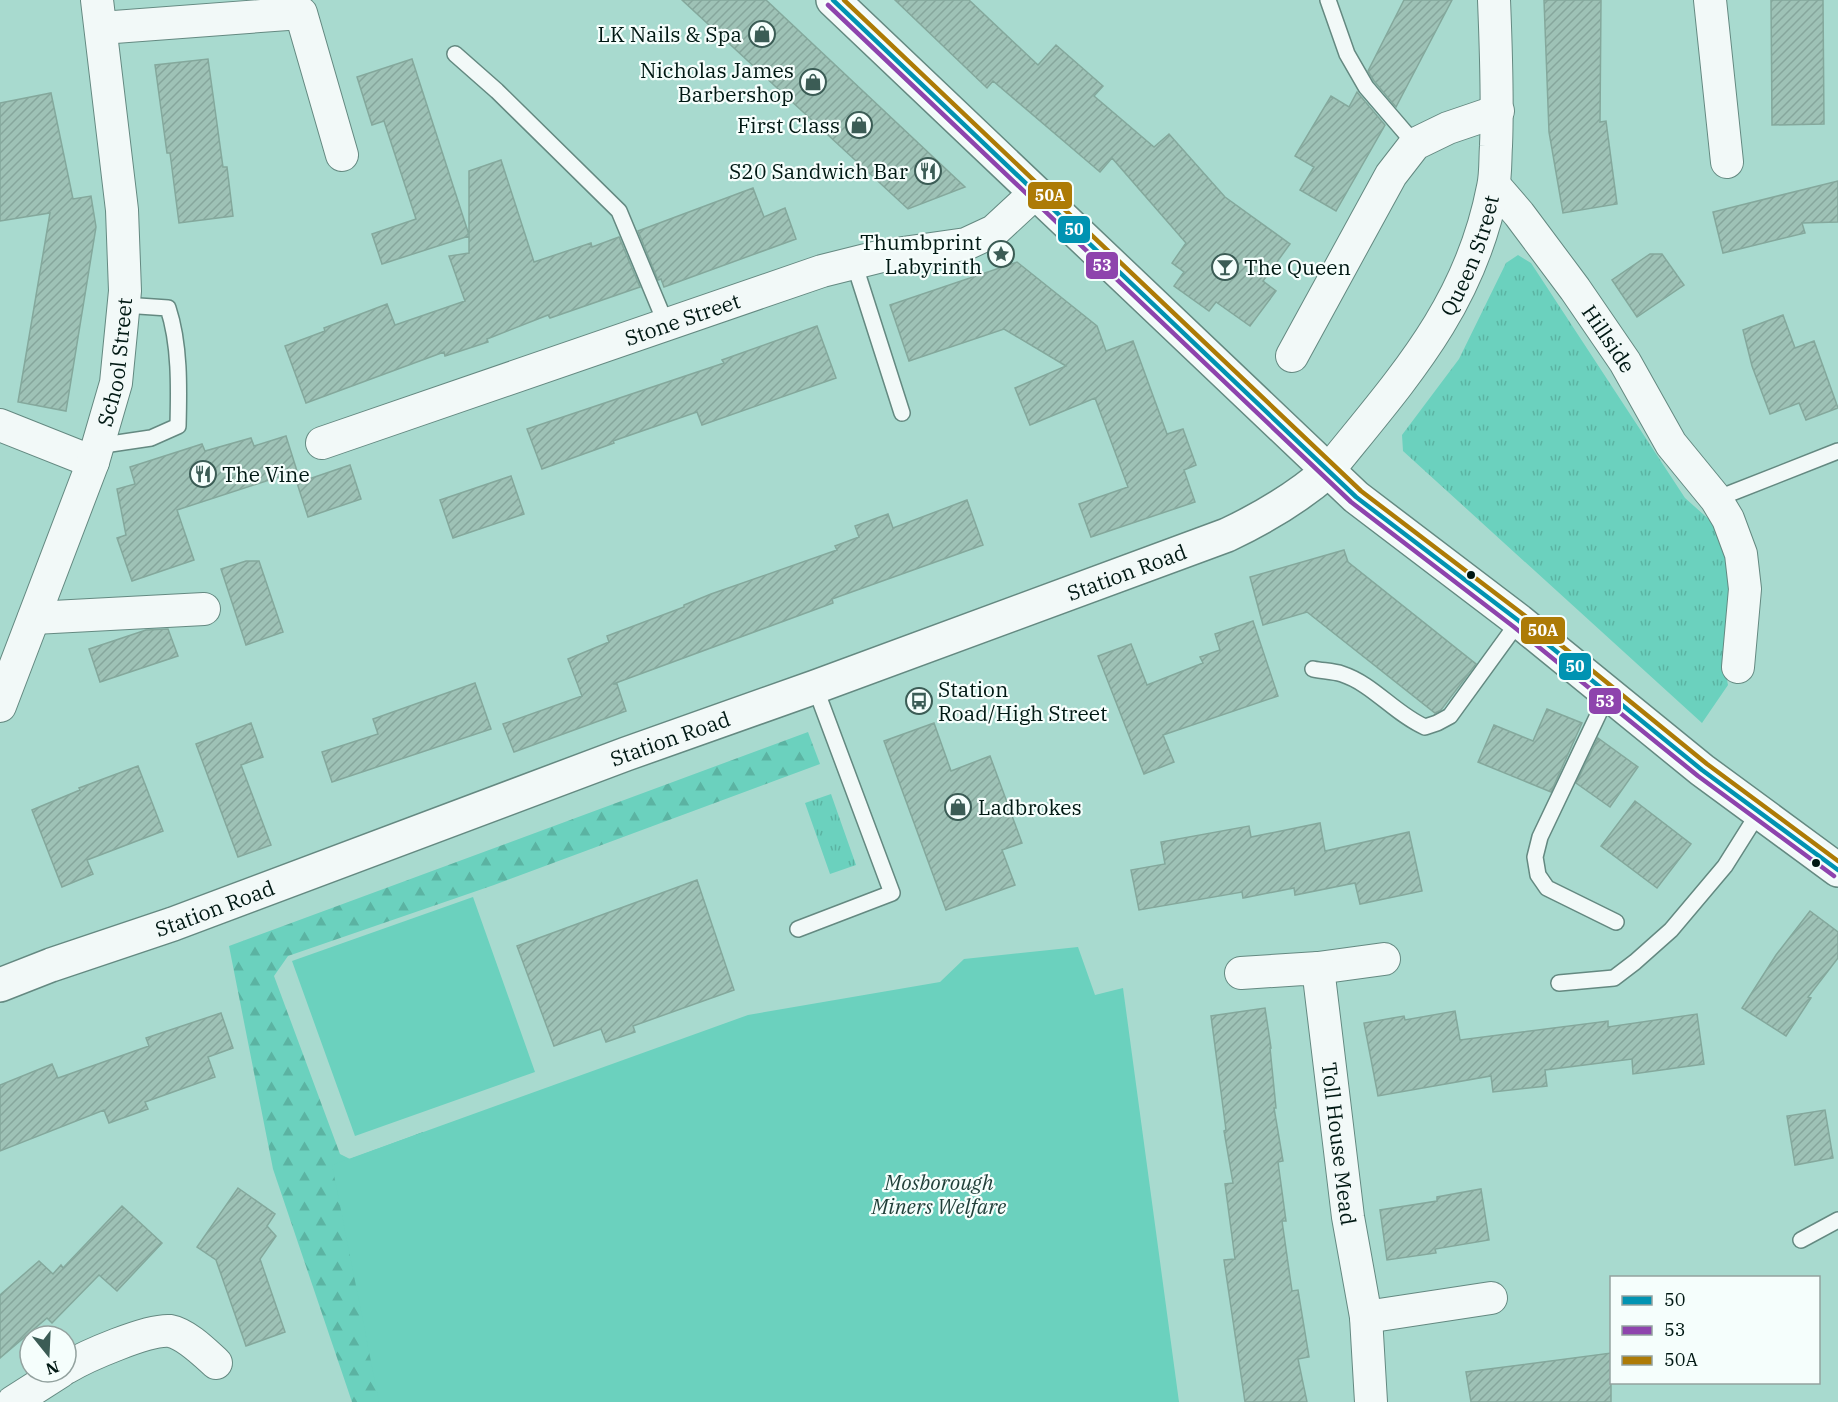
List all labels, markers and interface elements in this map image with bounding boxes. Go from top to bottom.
shop icon: LK Nails & Spa [747,19,777,49]
place label: LK Nails & Spa [597,20,742,48]
place label: Nicholas James Barbershop [640,56,794,108]
shop icon: Nicholas James Barbershop [798,67,828,97]
shop icon: First Class [844,110,874,140]
place label: First Class [737,111,840,139]
restaurant icon: S20 Sandwich Bar [913,156,943,186]
place label: S20 Sandwich Bar [729,157,909,185]
line badge: 50A [1027,181,1073,210]
text: 50A [1035,185,1065,205]
street label: Queen Street [1433,192,1505,321]
line badge: 50 [1057,215,1091,244]
text: 50 [1064,219,1084,239]
place label: Thumbprint Labyrinth [860,228,982,280]
place icon: Thumbprint Labyrinth [986,239,1016,269]
line badge: 53 [1085,251,1119,280]
bar icon: The Queen [1210,252,1240,282]
place label: The Queen [1244,253,1351,281]
text: 53 [1092,255,1112,275]
street label: Stone Street [621,286,744,352]
street label: School Street [90,296,138,430]
street label: Hillside [1576,299,1642,378]
restaurant icon: The Vine [188,459,218,489]
place label: The Vine [222,460,310,488]
street label: Station Road [1063,537,1190,607]
unlabelled marker [1465,569,1477,581]
line badge: 50A [1520,616,1566,645]
text: 50A [1528,620,1558,640]
line badge: 50 [1558,652,1592,681]
text: 50 [1565,656,1585,676]
place label: Station Road/High Street [938,675,1107,727]
bus stop icon: Station Road/High Street [904,686,934,716]
line badge: 53 [1588,687,1622,715]
text: 53 [1595,691,1615,711]
street label: Station Road [606,704,734,773]
shop icon: Ladbrokes [943,792,973,822]
place label: Ladbrokes [978,793,1082,821]
unlabelled marker [1810,857,1822,869]
street label: Station Road [151,873,278,943]
street label: Toll House Mead [1315,1061,1363,1228]
park label: Mosborough Miners Welfare [871,1168,1007,1220]
legend [1610,1276,1820,1384]
text: 50 [1664,1288,1686,1311]
text: 53 [1664,1318,1686,1341]
north arrow [18,1324,78,1384]
text: 50A [1664,1348,1699,1371]
text: N [44,1357,62,1380]

